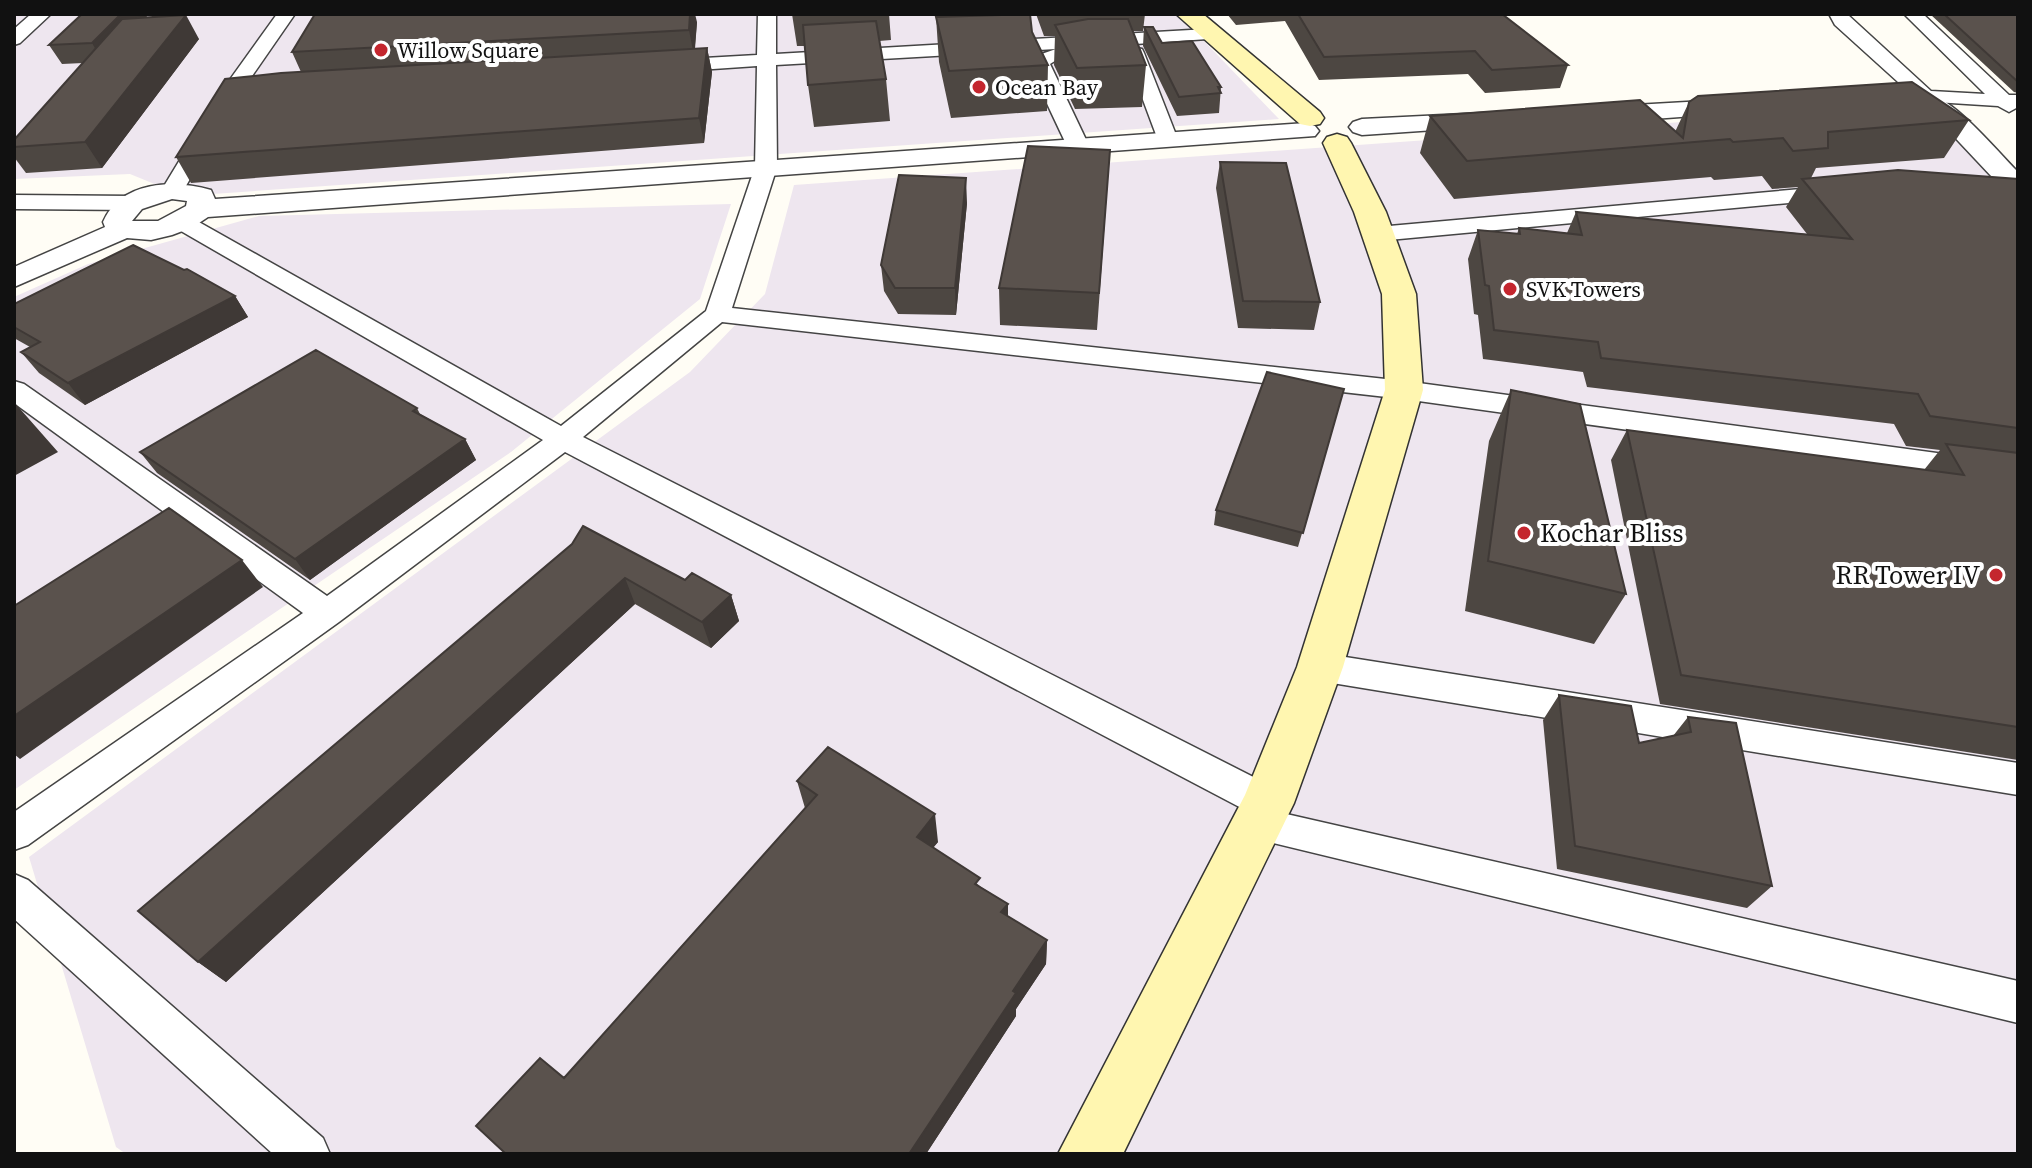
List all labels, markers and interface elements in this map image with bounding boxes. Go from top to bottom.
place label: Willow Square [397,35,539,65]
marker: Willow Square [372,41,390,59]
place label: Ocean Bay [995,72,1099,102]
marker: Ocean Bay [970,78,988,96]
place label: SVK Towers [1526,274,1641,304]
marker: SVK Towers [1501,280,1519,298]
place label: Kochar Bliss [1540,515,1683,551]
marker: Kochar Bliss [1515,524,1533,542]
place label: RR Tower IV [1836,557,1980,593]
marker: RR Tower IV [1987,566,2005,584]

